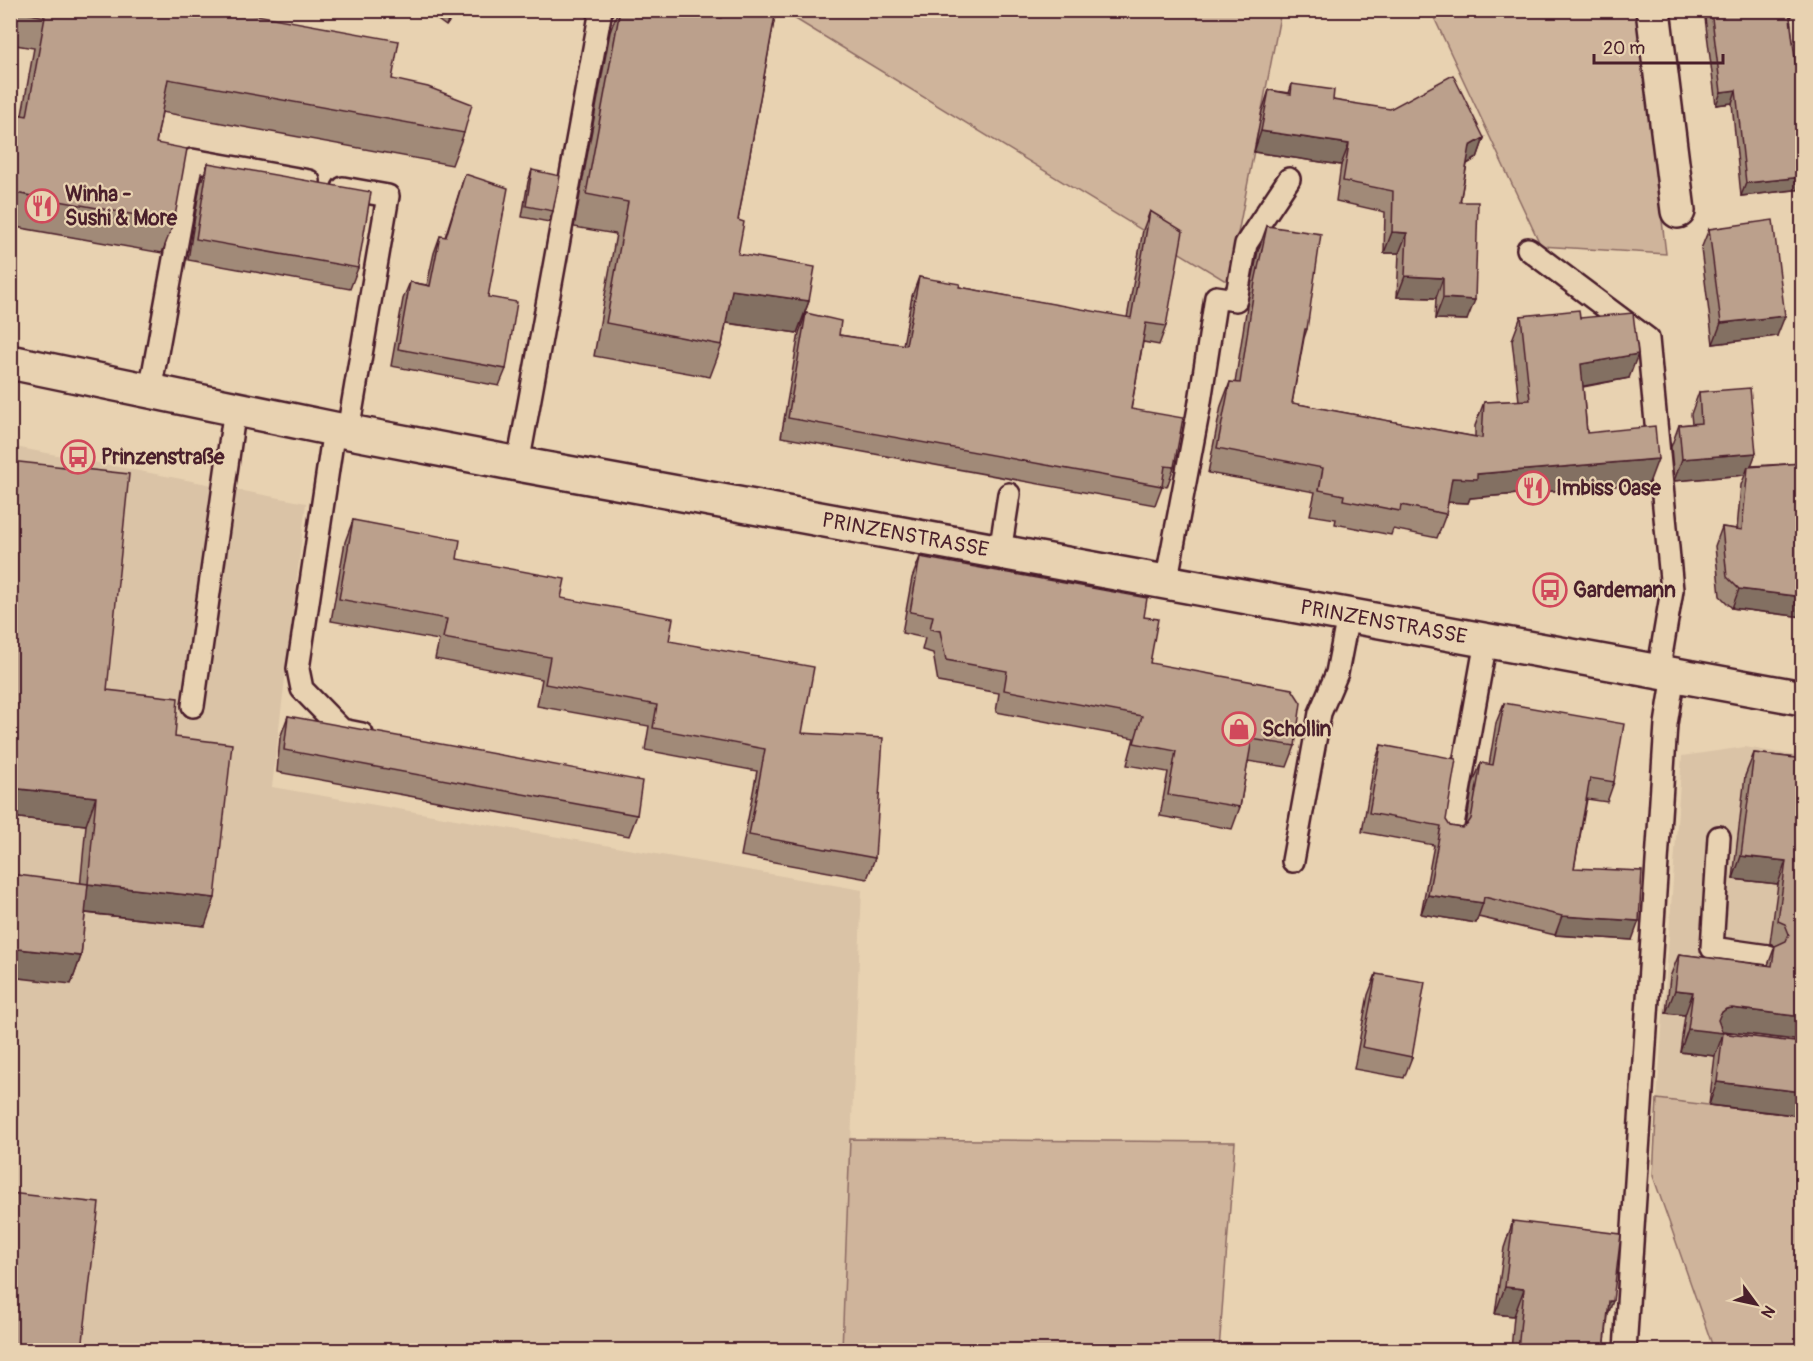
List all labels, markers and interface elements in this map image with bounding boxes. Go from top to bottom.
scale bar [1594,27,1723,65]
text: 20 m [1603,37,1645,60]
place label: Winha - Sushi & More [65,181,178,232]
restaurant icon: Winha - Sushi & More [24,188,60,224]
bus stop icon: Prinzenstraße [60,439,96,475]
place label: Prinzenstraße [101,444,225,471]
restaurant icon: Imbiss Oase [1515,470,1551,506]
place label: Imbiss Oase [1556,475,1661,502]
street label: PRINZENSTRASSE [820,507,991,564]
bus stop icon: Gardemann [1532,572,1568,608]
place label: Gardemann [1573,577,1676,604]
street label: PRINZENSTRASSE [1298,594,1469,651]
shop icon: Schollin [1221,711,1257,747]
place label: Schollin [1262,716,1332,743]
north arrow [1726,1274,1786,1334]
text: N [1756,1302,1779,1322]

